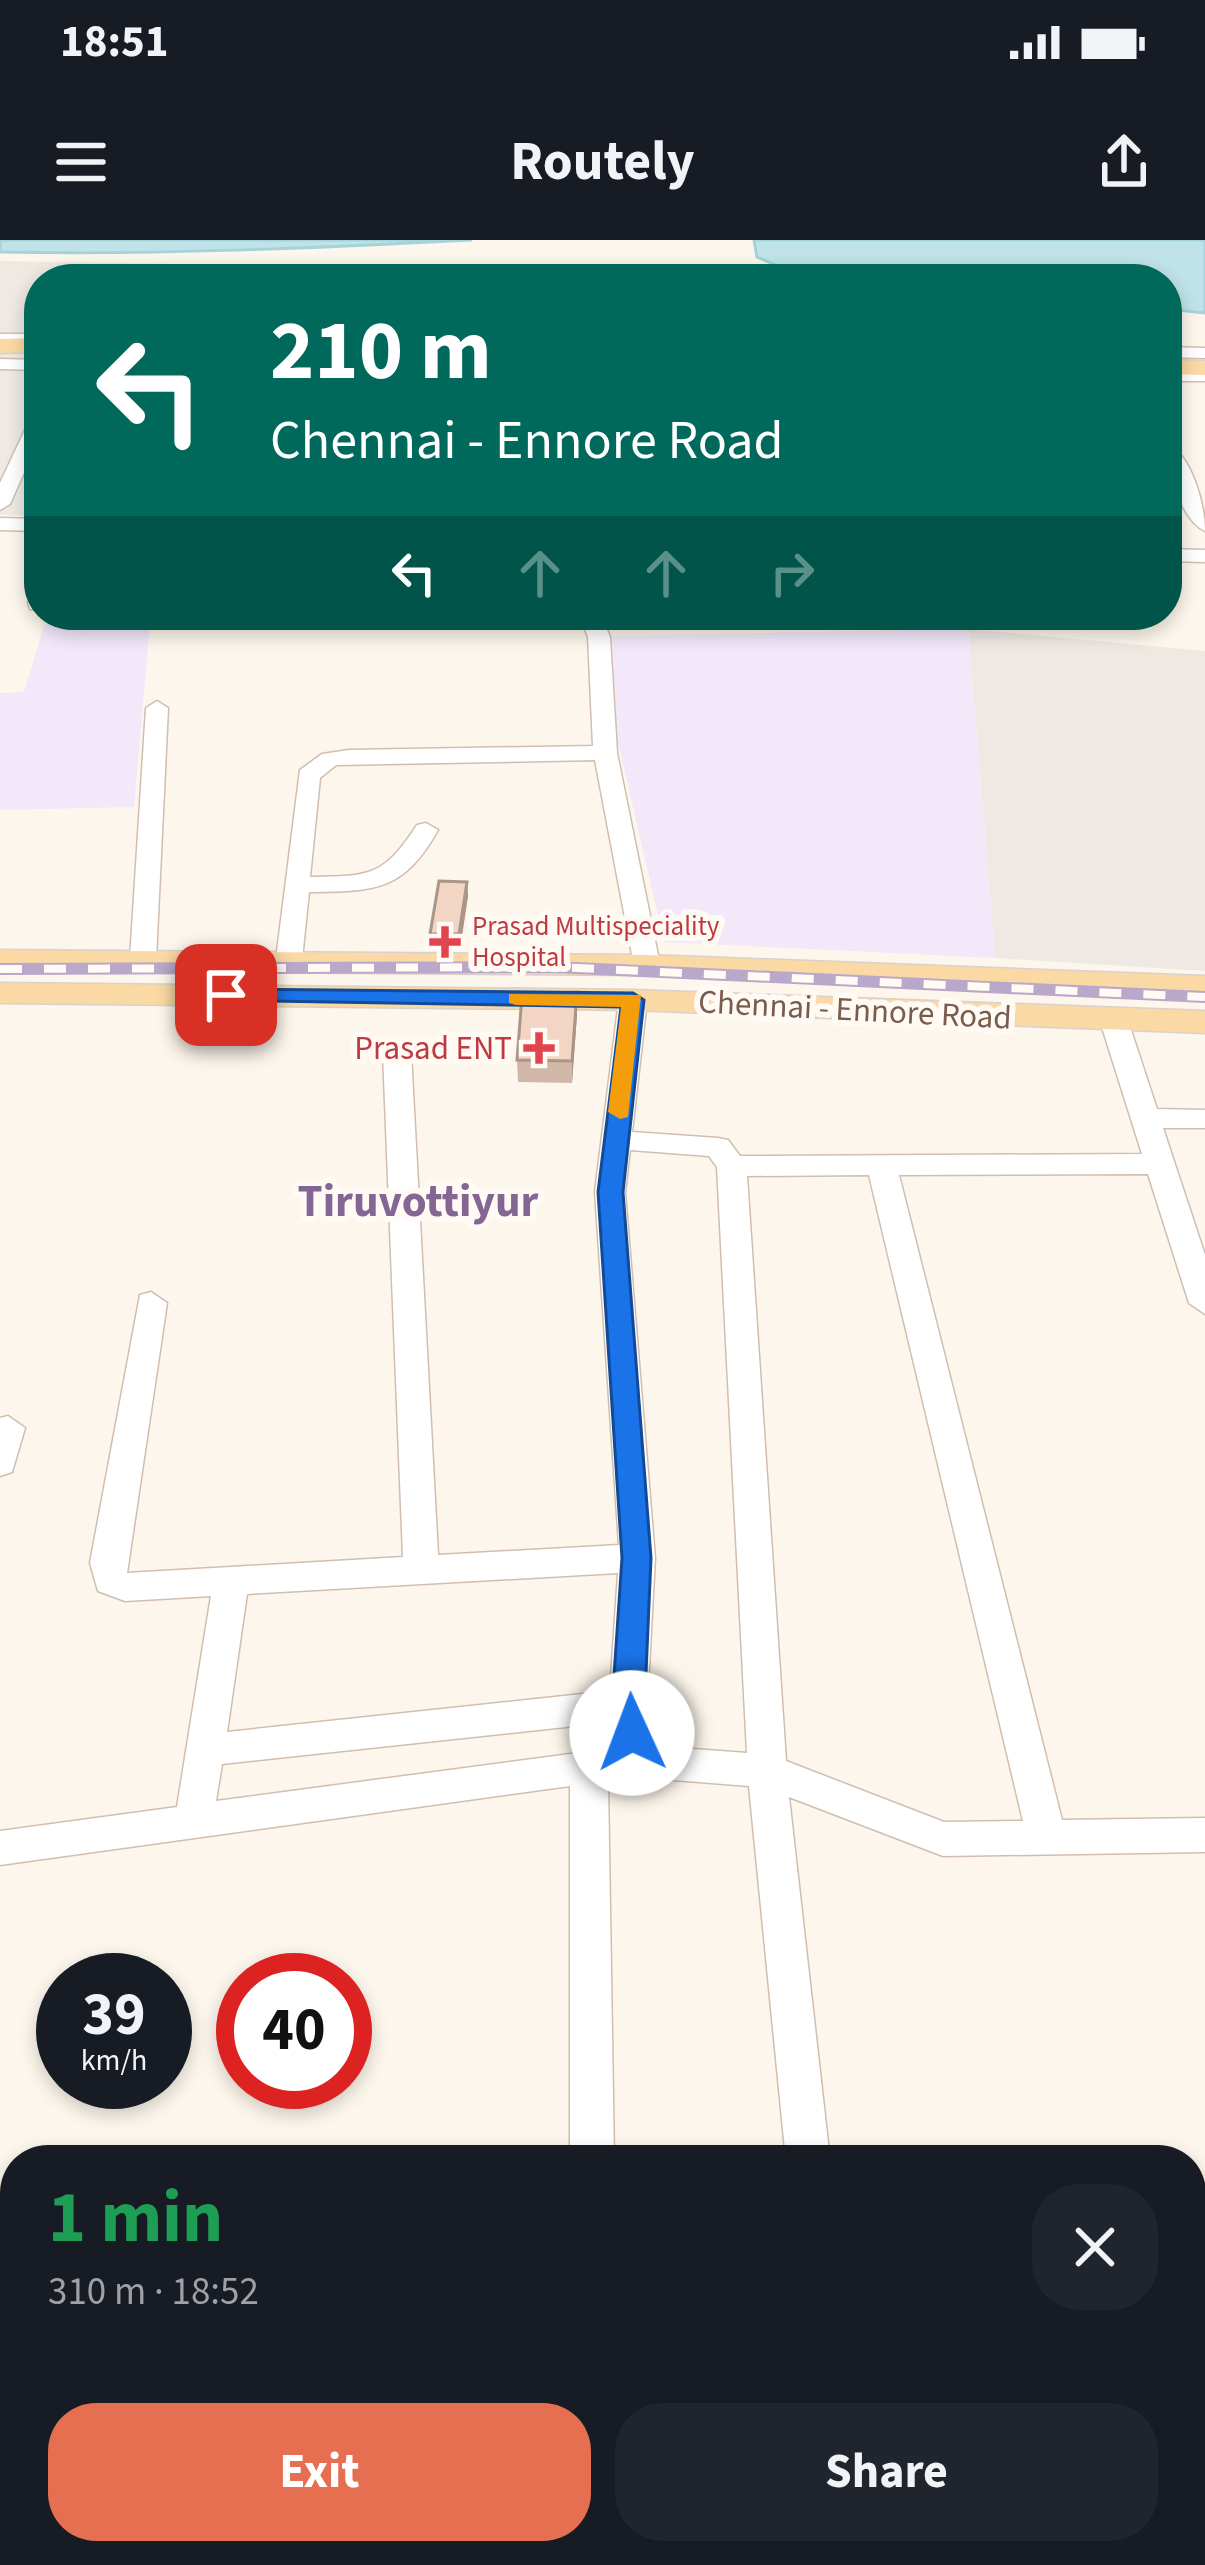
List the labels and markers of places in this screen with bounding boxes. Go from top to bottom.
place label: Prasad Multispeciality Hospital [472,907,720,977]
marker: Prasad Multispeciality Hospital [429,926,461,958]
pin [175,944,277,1046]
place label: Prasad ENT [354,1025,512,1072]
marker: Prasad ENT [523,1032,555,1064]

